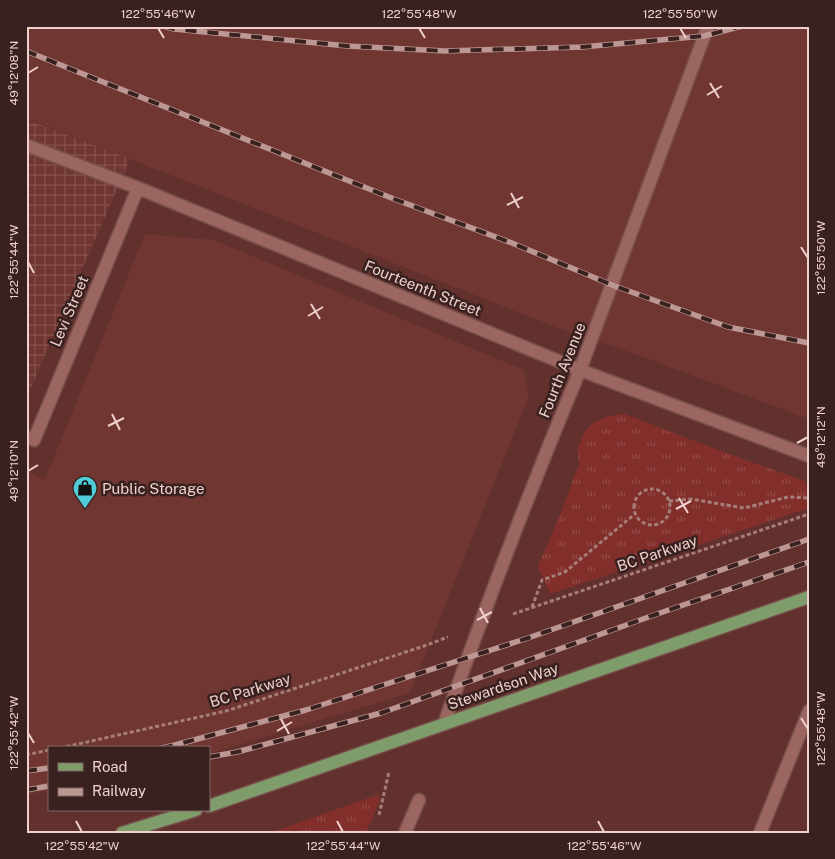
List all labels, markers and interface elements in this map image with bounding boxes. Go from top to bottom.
text: 122°55'46"W [121,7,196,21]
text: 122°55'48"W [382,7,457,21]
text: 122°55'50"W [643,7,718,21]
text: 49°12'08"N [7,41,21,105]
text: 122°55'50"W [814,220,828,295]
text: 122°55'44"W [7,224,21,299]
street label: Fourteenth Street [362,257,484,319]
street label: Levi Street [46,273,92,349]
street label: Fourth Avenue [535,320,589,420]
text: 49°12'12"N [814,406,828,468]
text: 49°12'10"N [7,440,21,502]
shop icon: Public Storage [72,475,98,509]
place label: Public Storage [102,480,204,497]
street label: BC Parkway [615,531,699,575]
street label: Stewardson Way [445,659,561,713]
street label: BC Parkway [207,670,293,710]
text: 122°55'48"W [814,691,828,766]
text: 122°55'42"W [7,695,21,770]
legend [48,746,210,812]
text: Road [92,758,128,775]
text: Railway [92,782,146,799]
text: 122°55'42"W [45,839,120,853]
text: 122°55'44"W [306,839,381,853]
text: 122°55'46"W [567,839,642,853]

